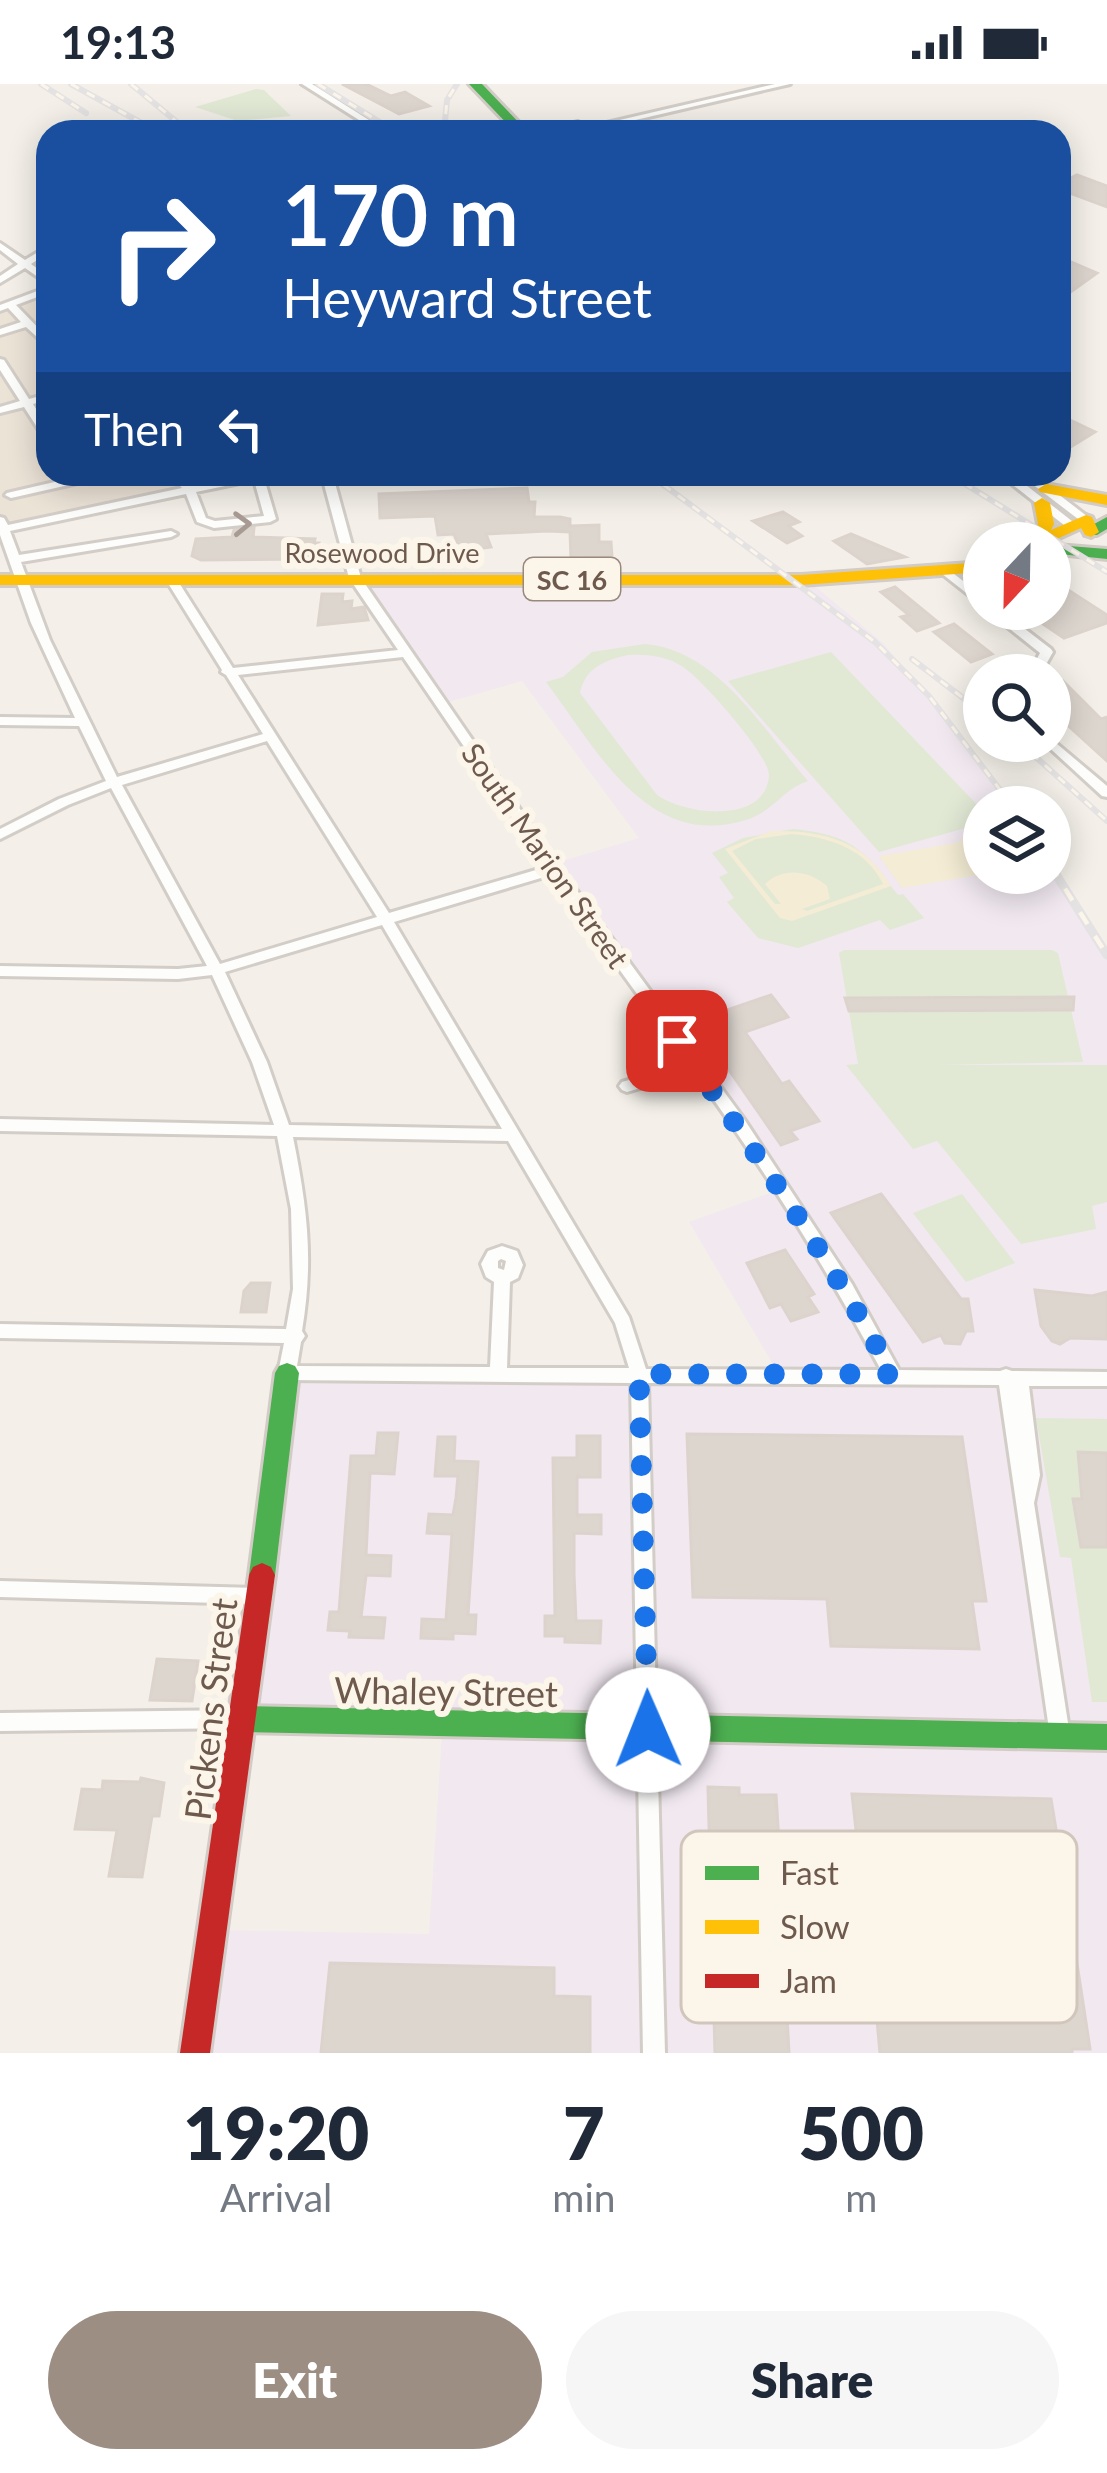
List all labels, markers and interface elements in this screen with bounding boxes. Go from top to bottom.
text: 19:13 [60,15,176,69]
text: 170 m [282,163,519,264]
icon: right [84,168,240,324]
text: Heyward Street [282,265,652,330]
icon: left [208,396,274,462]
text: Then [84,402,184,456]
one-way arrow [234,511,252,537]
north arrow [963,522,1071,630]
map controls [963,522,1071,894]
street label: Rosewood Drive [284,536,480,569]
road number: SC 16 [524,558,620,600]
button: search [963,654,1071,762]
street label: South Marion Street [455,736,637,974]
button: layers [963,786,1071,894]
pin [626,990,728,1092]
icon: arrive [644,1008,710,1074]
street label: Pickens Street [175,1595,245,1822]
street label: Whaley Street [334,1667,558,1715]
position arrow [585,1667,711,1793]
legend [681,1831,1077,2023]
text: Fast [780,1852,839,1892]
text: Slow [780,1906,850,1946]
text: Jam [780,1960,837,2000]
text: 19:20 [183,2089,369,2175]
text: 7 [563,2089,605,2175]
text: 500 [799,2089,924,2175]
text: Arrival [220,2174,332,2220]
text: min [552,2174,616,2220]
text: m [845,2174,877,2220]
button: Exit [48,2311,542,2449]
button: Share [566,2311,1059,2449]

